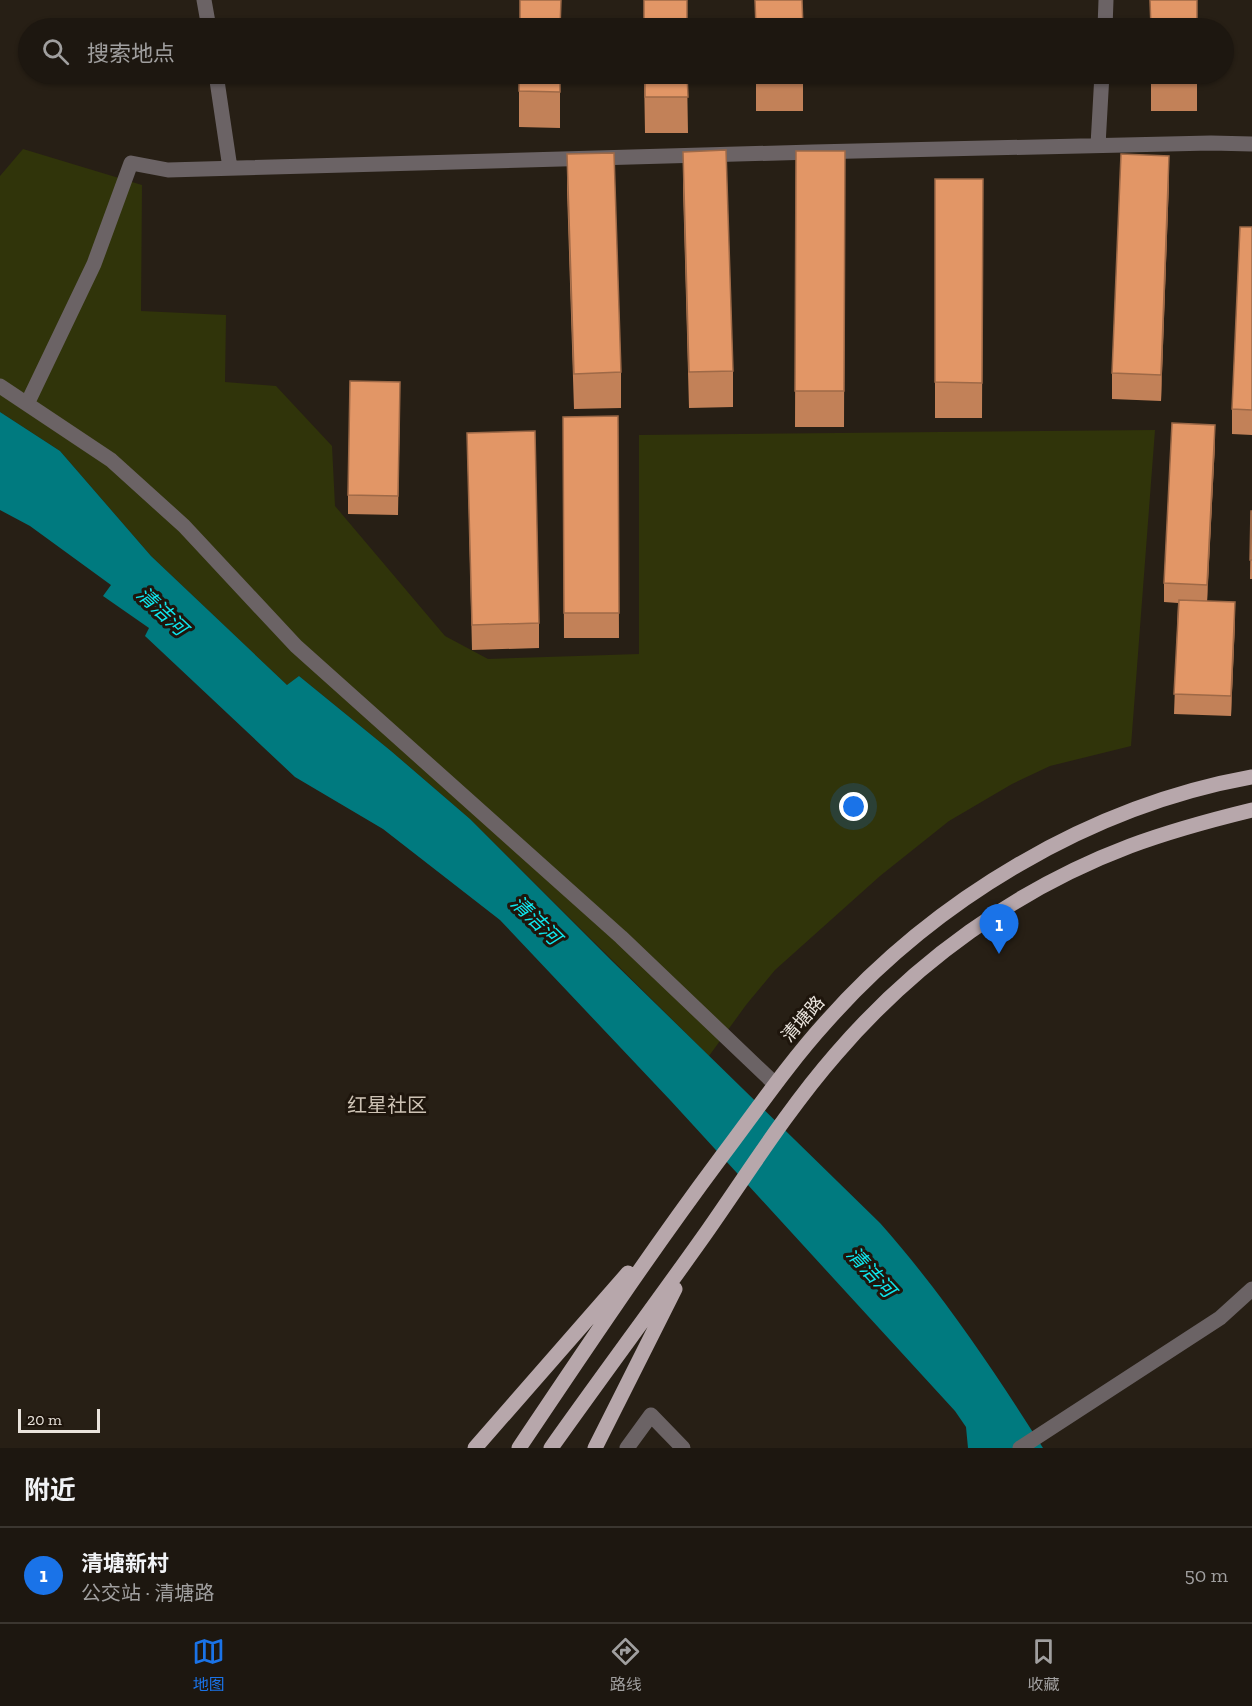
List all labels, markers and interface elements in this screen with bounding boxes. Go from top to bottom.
search box [18,18,1234,84]
icon: search [39,35,72,68]
text: 搜索地点 [87,40,175,67]
water label: 清洁河 [132,582,195,643]
your location [839,792,868,821]
water label: 清洁河 [506,891,569,952]
pin: 1 [980,904,1018,954]
street label: 清塘路 [777,991,829,1047]
district label: 红星社区 [347,1093,427,1117]
water label: 清洁河 [842,1242,903,1305]
scale bar [18,1406,100,1434]
text: 20 m [27,1410,62,1429]
text: 附近 [24,1474,76,1506]
text: 清塘新村 [81,1550,169,1577]
text: 1 [39,1563,48,1587]
text: 50 m [1184,1563,1228,1587]
text: 公交站 · 清塘路 [81,1581,214,1605]
tab: 地图 [192,1635,225,1695]
tab: 路线 [609,1635,642,1695]
tab: 收藏 [1027,1635,1060,1695]

